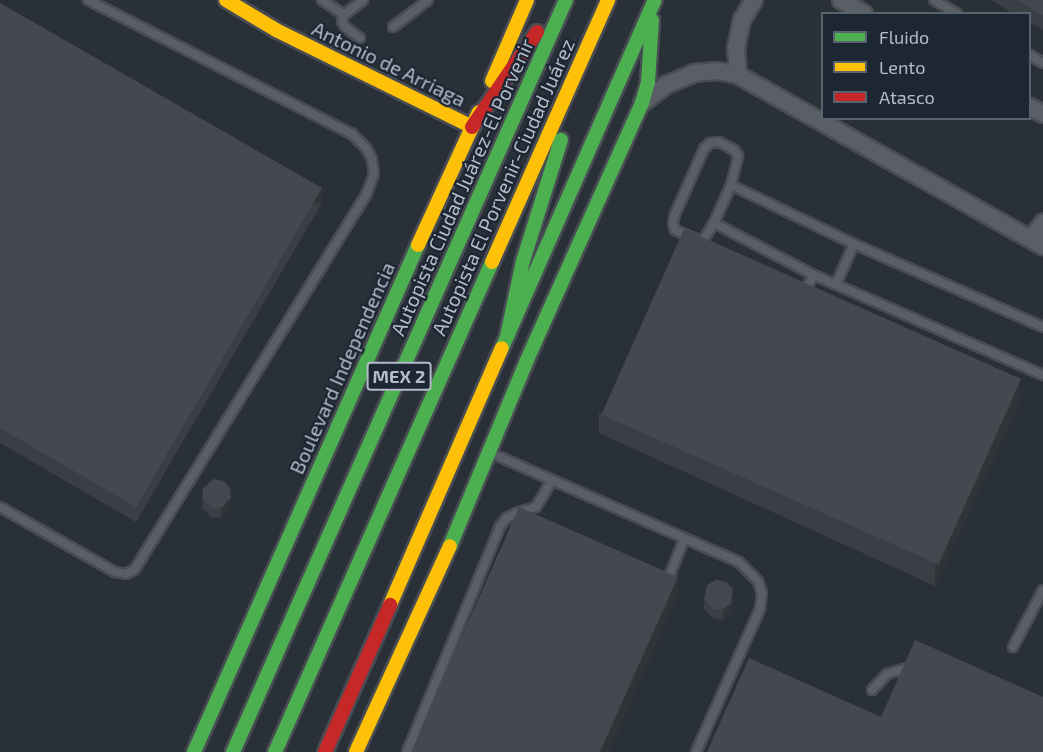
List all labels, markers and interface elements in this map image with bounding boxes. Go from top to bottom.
legend [821,12,1031,120]
street label: Antonio de Arriaga [308,16,470,112]
text: Fluido [879,26,929,48]
street label: Autopista Ciudad Juárez-El Porvenir [385,34,539,340]
street label: Autopista El Porvenir-Ciudad Juárez [426,35,580,339]
text: Lento [879,56,925,78]
text: Atasco [879,86,935,108]
street label: Boulevard Independencia [284,258,400,478]
road number: MEX 2 [366,361,432,391]

